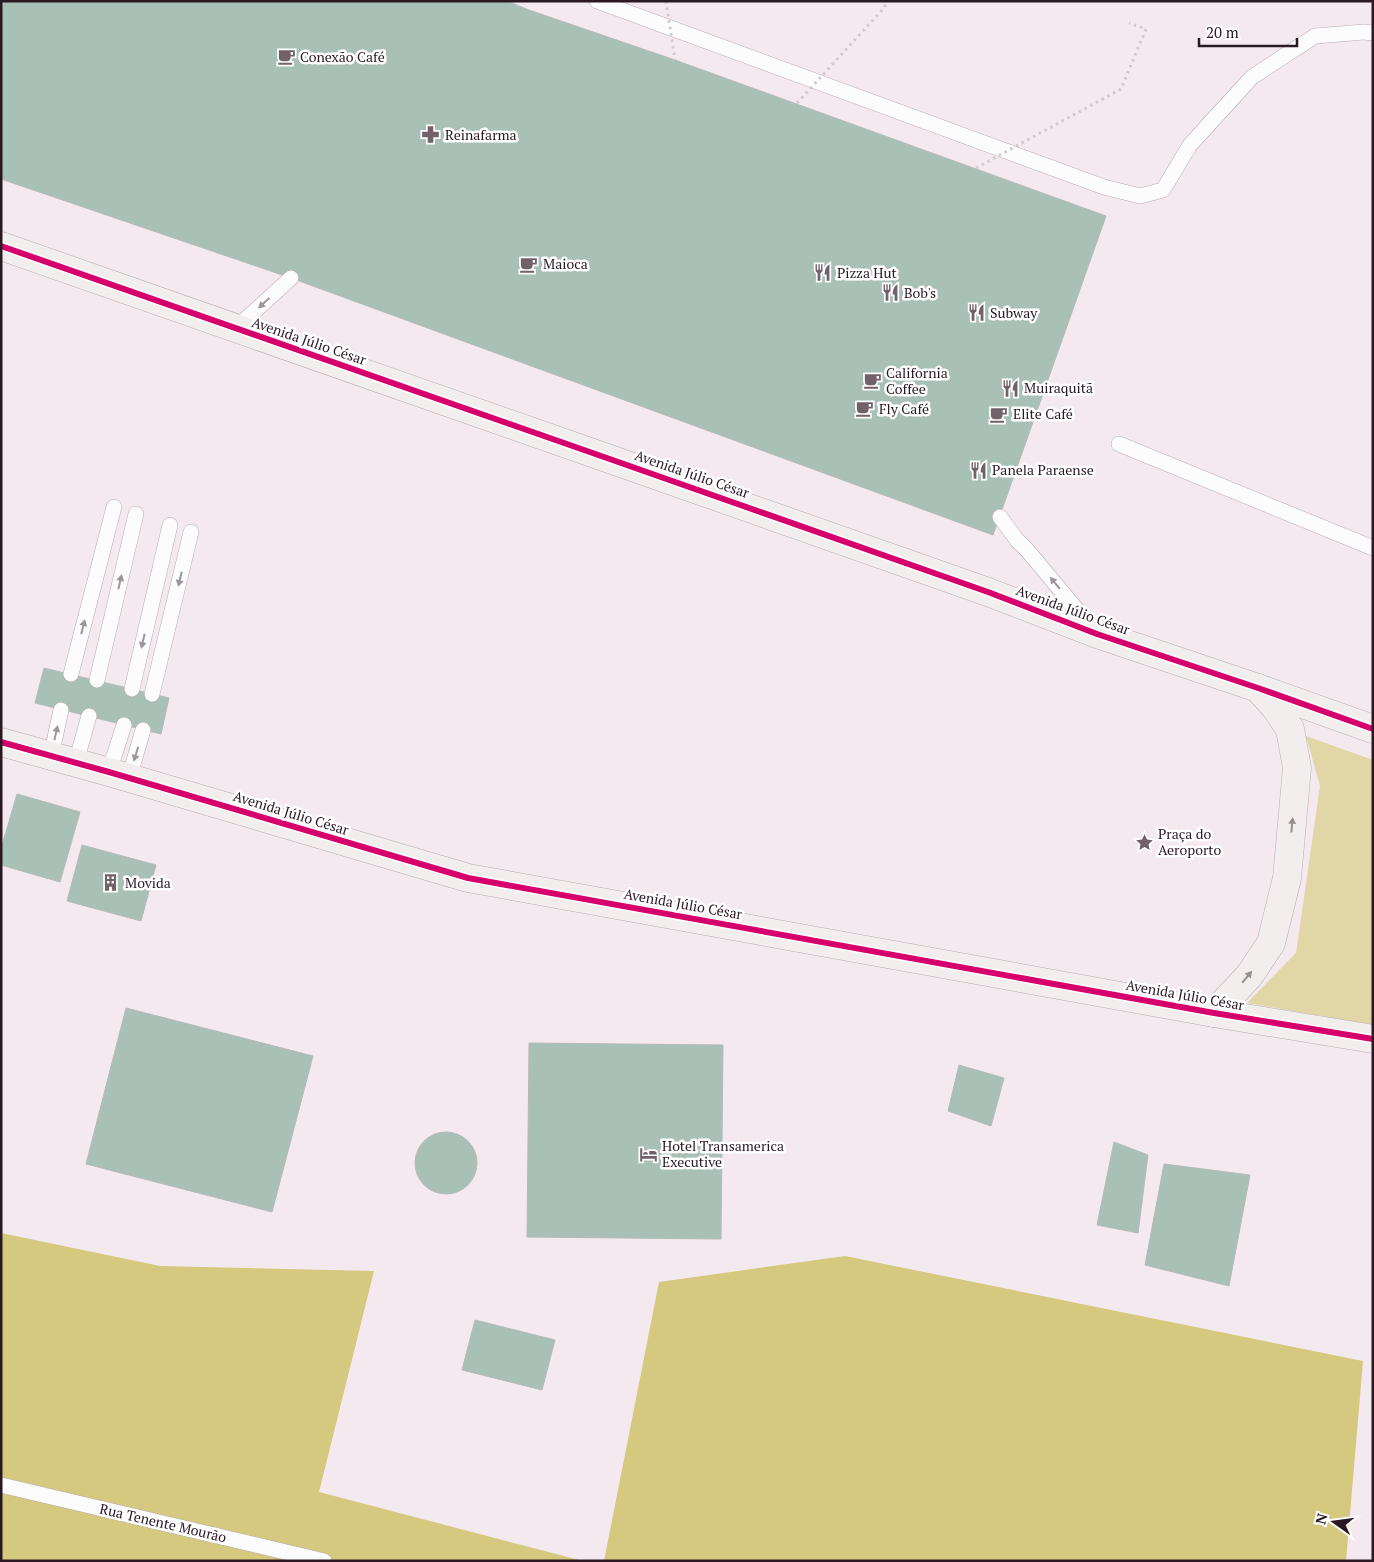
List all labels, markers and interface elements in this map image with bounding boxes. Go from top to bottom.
scale bar [1199,15,1296,47]
text: 20 m [1206,22,1239,42]
cafe icon: Conexão Café [276,47,296,67]
place label: Conexão Café [300,47,385,66]
pharmacy icon: Reinafarma [421,125,441,145]
place label: Reinafarma [445,125,517,144]
cafe icon: Maioca [519,254,539,274]
place label: Maioca [543,254,588,273]
restaurant icon: Pizza Hut [813,263,833,283]
place label: Pizza Hut [837,263,898,282]
restaurant icon: Bob's [880,283,900,303]
place label: Bob's [904,283,936,302]
one-way arrow [258,297,270,309]
restaurant icon: Subway [966,303,986,323]
place label: Subway [990,303,1038,322]
street label: Avenida Júlio César [249,312,369,369]
place label: California Coffee [886,363,948,398]
cafe icon: California Coffee [862,371,882,391]
restaurant icon: Muiraquitã [1000,378,1020,398]
place label: Muiraquitã [1024,378,1093,397]
cafe icon: Fly Café [855,399,875,419]
place label: Fly Café [879,399,929,418]
cafe icon: Elite Café [989,404,1009,424]
place label: Elite Café [1013,404,1073,423]
street label: Avenida Júlio César [632,445,752,502]
restaurant icon: Panela Paraense [968,460,988,480]
place label: Panela Paraense [992,460,1094,479]
one-way arrow [176,571,184,587]
one-way arrow [116,574,124,589]
one-way arrow [1049,577,1060,590]
street label: Avenida Júlio César [1014,580,1133,639]
one-way arrow [79,620,87,635]
one-way arrow [139,633,147,648]
one-way arrow [52,725,60,740]
one-way arrow [132,746,140,761]
street label: Avenida Júlio César [231,786,352,839]
one-way arrow [1288,817,1296,833]
place label: Praça do Aeroporto [1158,824,1221,859]
place icon: Praça do Aeroporto [1134,832,1154,852]
building icon: Movida [101,873,121,893]
place label: Movida [125,873,171,892]
street label: Avenida Júlio César [622,884,744,923]
one-way arrow [1241,971,1252,984]
street label: Avenida Júlio César [1124,975,1246,1014]
place label: Hotel Transamerica Executive [662,1136,784,1171]
hotel icon: Hotel Transamerica Executive [638,1144,658,1164]
north arrow [1309,1497,1359,1547]
street label: Rua Tenente Mourão [98,1499,229,1546]
text: N [1310,1511,1331,1526]

